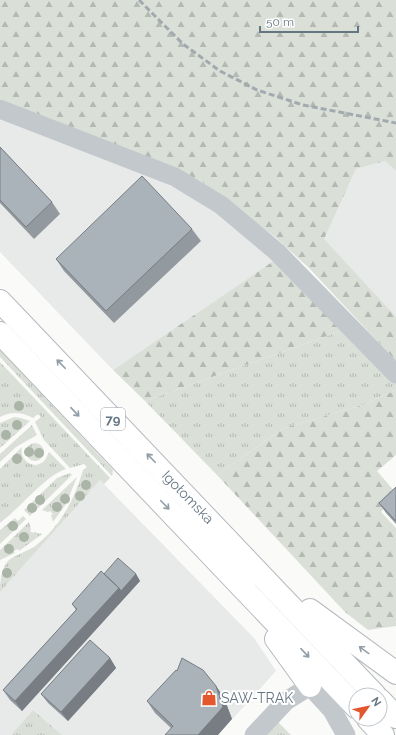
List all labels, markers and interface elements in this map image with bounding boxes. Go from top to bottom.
scale bar [260,8,358,34]
text: 50 m [266,15,294,29]
one-way arrow [56,359,66,369]
one-way arrow [70,407,80,417]
road number: 79 [101,408,125,430]
one-way arrow [146,453,156,463]
street label: Igołomska [159,467,217,527]
one-way arrow [161,500,170,510]
one-way arrow [359,646,370,655]
one-way arrow [300,648,310,658]
north arrow [348,687,388,727]
shop icon: SAW-TRAK [200,689,218,707]
place label: SAW-TRAK [221,690,293,706]
text: N [368,695,384,709]

